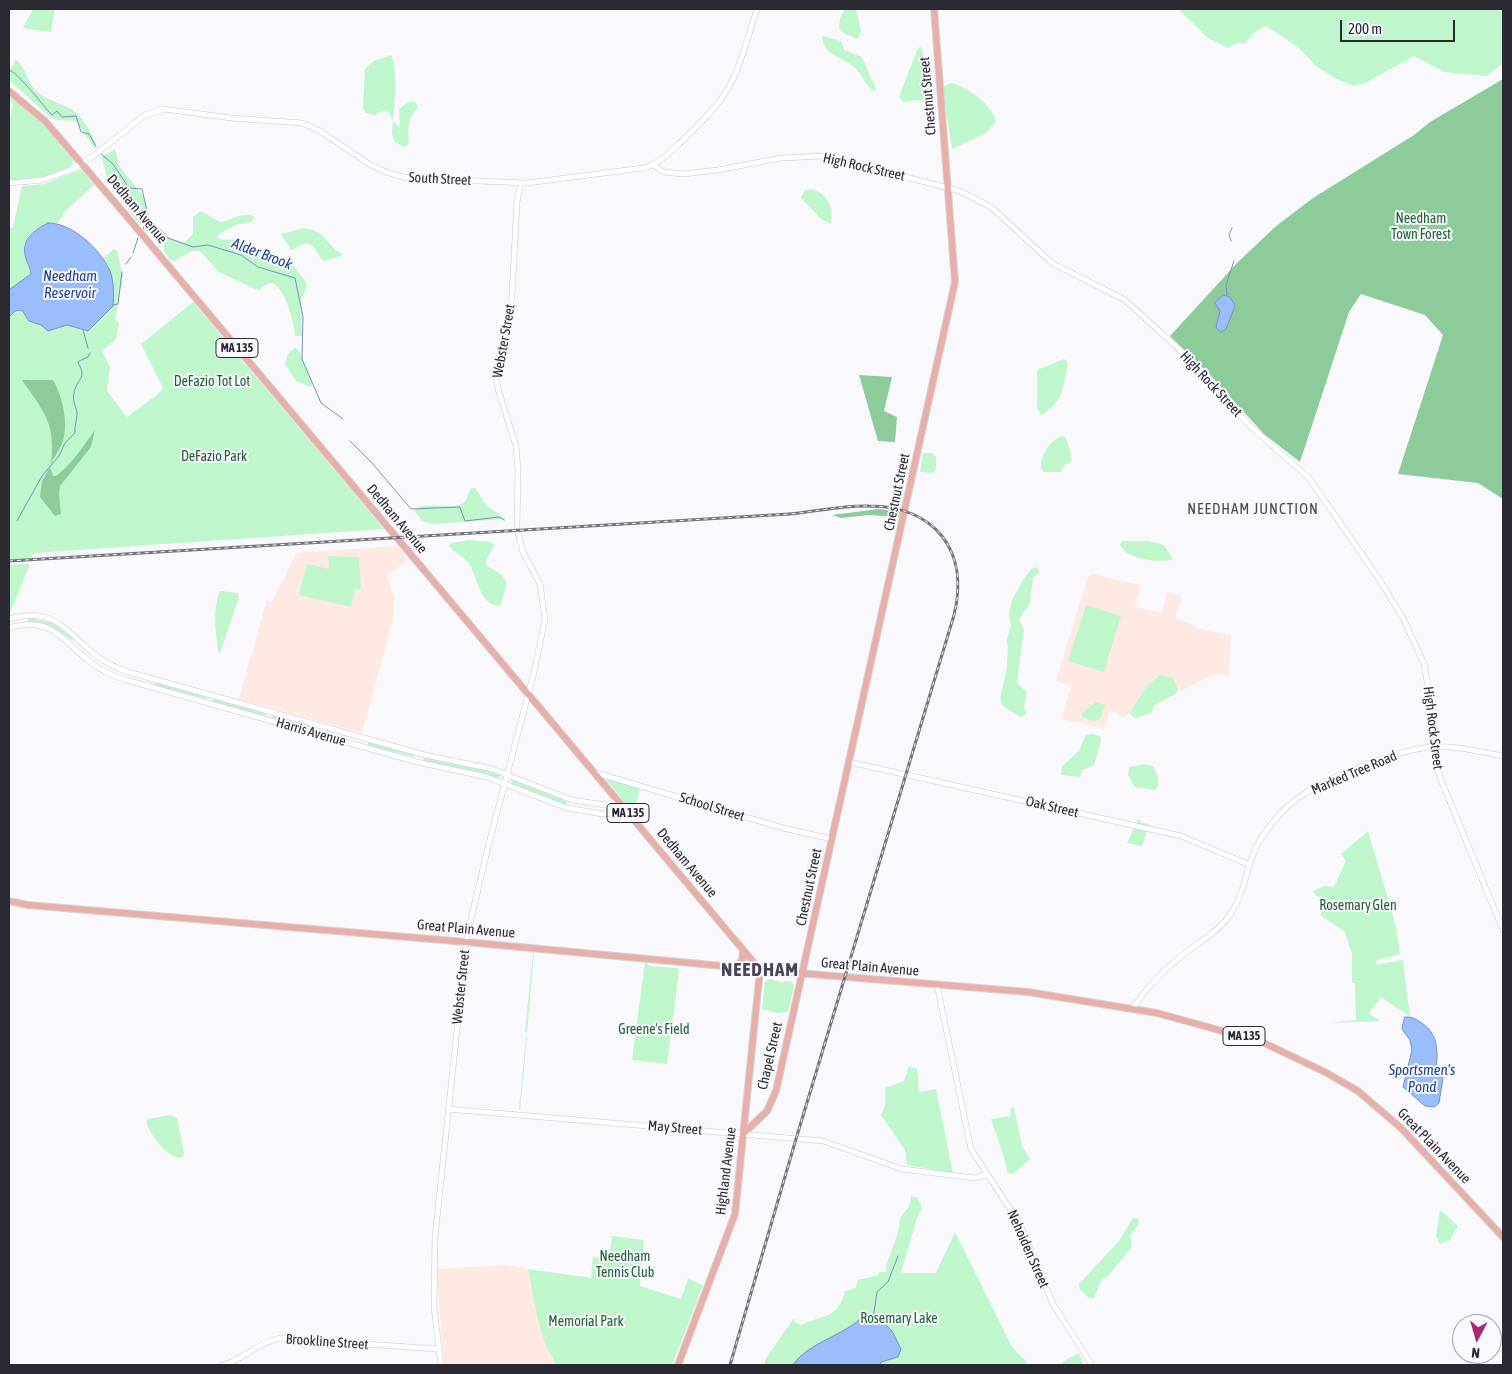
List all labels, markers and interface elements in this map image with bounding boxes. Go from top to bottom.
scale bar [1342,10,1457,42]
text: 200 m [1348,20,1382,37]
street label: Chestnut Street [916,56,940,136]
street label: High Rock Street [821,149,907,185]
street label: South Street [408,169,472,189]
street label: Dedham Avenue [103,171,171,247]
park label: Needham Town Forest [1391,211,1451,243]
water label: Alder Brook [229,234,295,274]
water label: Needham Reservoir [43,267,97,302]
street label: Webster Street [489,303,519,379]
road number: MA 135 [216,338,258,358]
street label: High Rock Street [1176,348,1246,420]
park label: DeFazio Tot Lot [174,374,250,390]
park label: DeFazio Park [181,449,247,465]
street label: Chestnut Street [881,452,913,532]
street label: Dedham Avenue [363,481,431,557]
district label: NEEDHAM JUNCTION [1185,500,1321,518]
street label: High Rock Street [1420,685,1446,771]
street label: Harris Avenue [274,714,348,750]
street label: Marked Tree Road [1309,747,1399,799]
street label: School Street [677,789,747,825]
street label: Oak Street [1024,793,1080,821]
road number: MA 135 [607,804,649,822]
street label: Dedham Avenue [653,825,721,901]
street label: Chestnut Street [793,847,825,927]
park label: Rosemary Glen [1319,898,1397,914]
street label: Great Plain Avenue [416,916,516,942]
street label: Webster Street [449,949,473,1025]
street label: Great Plain Avenue [820,954,920,980]
district label: NEEDHAM [720,959,800,981]
street label: Chapel Street [754,1021,786,1091]
park label: Greene's Field [618,1022,690,1038]
road number: MA 135 [1223,1026,1265,1046]
water label: Sportsmen's Pond [1389,1061,1455,1096]
street label: Great Plain Avenue [1394,1105,1474,1187]
street label: May Street [647,1117,703,1139]
street label: Highland Avenue [712,1126,740,1216]
street label: Nehoiden Street [1003,1207,1053,1291]
park label: Needham Tennis Club [596,1249,654,1282]
park label: Rosemary Lake [860,1311,938,1327]
park label: Memorial Park [548,1314,624,1330]
north arrow [1452,1314,1502,1364]
street label: Brookline Street [285,1331,369,1353]
text: N [1471,1345,1480,1361]

